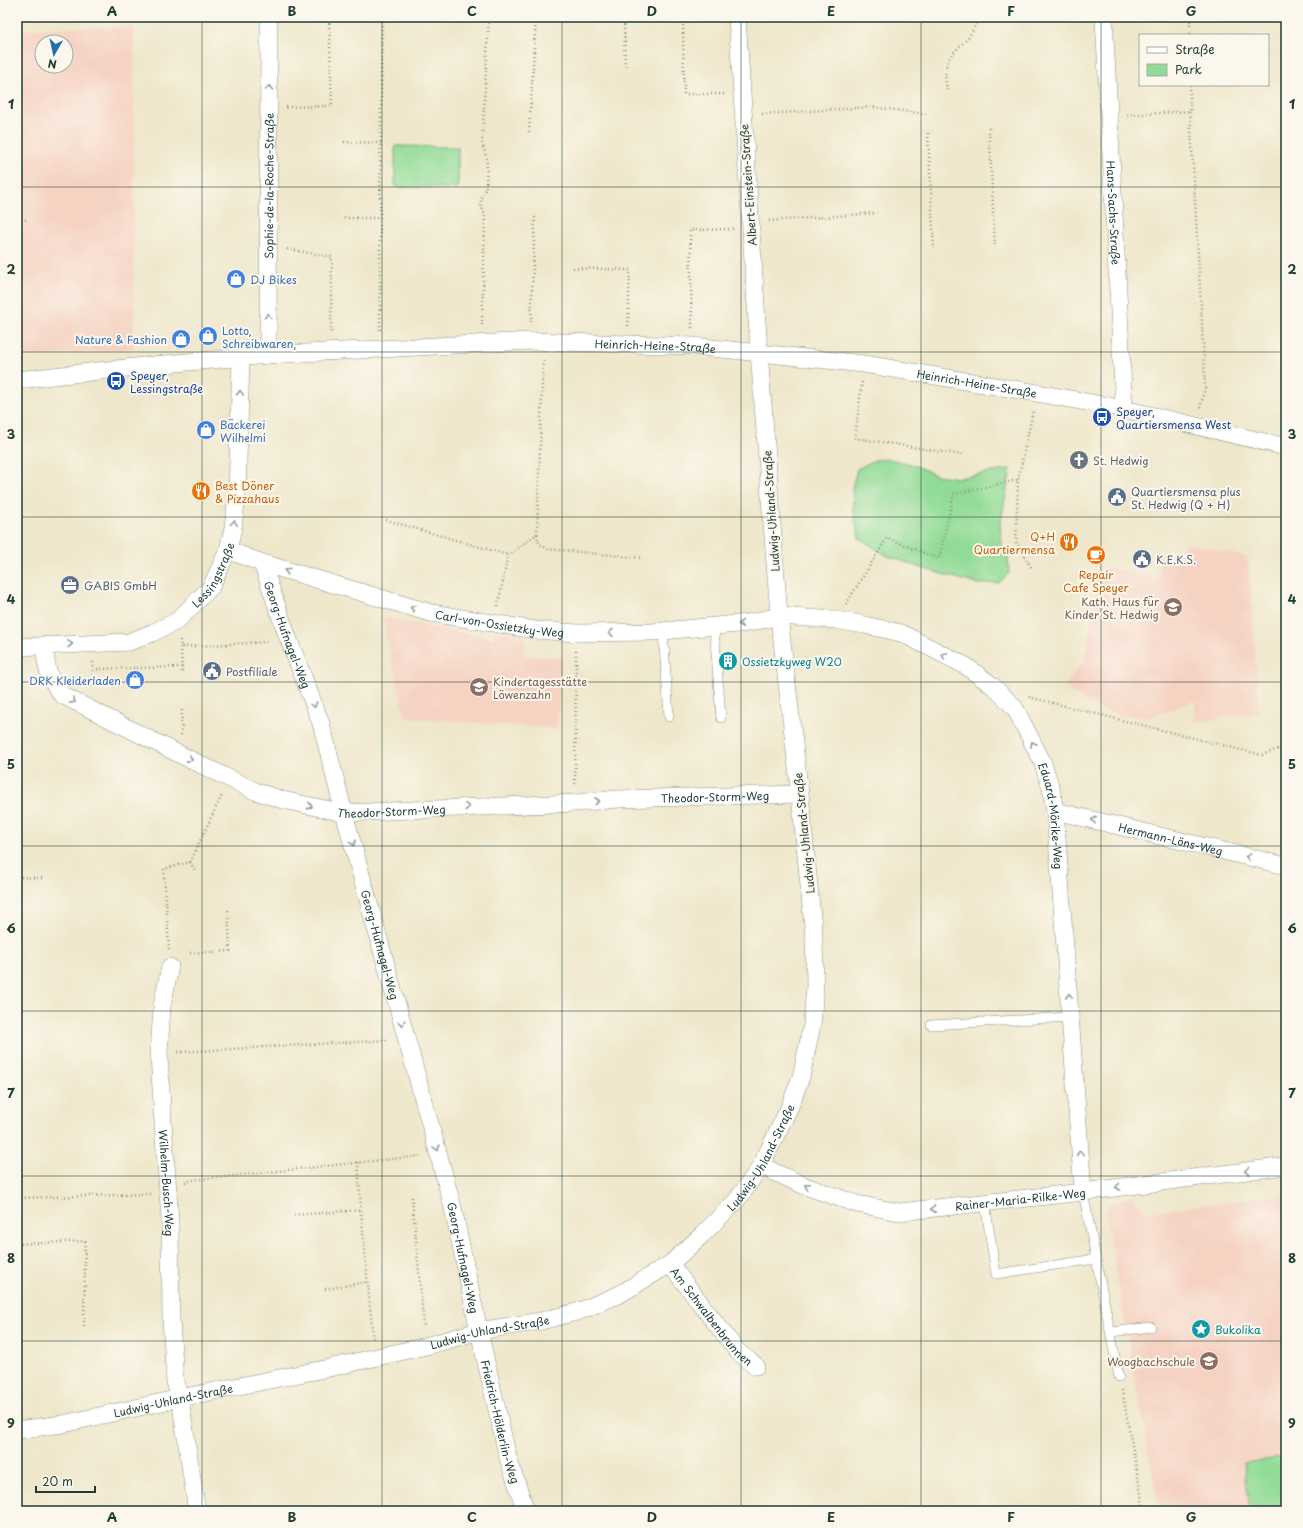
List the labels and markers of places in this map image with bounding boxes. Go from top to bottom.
shop icon: DJ Bikes [225,268,247,290]
place label: DJ Bikes [250,271,297,288]
place label: Lotto, Schreibwaren, [222,322,296,352]
shop icon: Lotto, Schreibwaren, [197,325,219,347]
shop icon: Nature & Fashion [170,328,192,350]
place label: Nature & Fashion [75,331,167,348]
place label: Speyer, Lessingstraße [130,367,203,397]
bus stop icon: Speyer, Lessingstraße [105,370,127,392]
place label: Speyer, Quartiersmensa West [1116,403,1232,433]
bus stop icon: Speyer, Quartiersmensa West [1091,406,1113,428]
place label: Bäckerei Wilhelmi [220,416,266,446]
shop icon: Bäckerei Wilhelmi [195,419,217,441]
church icon: St. Hedwig [1068,449,1090,471]
place label: St. Hedwig [1093,452,1149,469]
place label: Best Döner & Pizzahaus [215,477,280,507]
restaurant icon: Best Döner & Pizzahaus [190,480,212,502]
place label: Quartiersmensa plus St. Hedwig (Q + H) [1131,483,1241,513]
public building icon: Quartiersmensa plus St. Hedwig (Q + H) [1106,486,1128,508]
place label: Q+H Quartiermensa [974,528,1055,558]
restaurant icon: Q+H Quartiermensa [1058,531,1080,553]
cafe icon: Repair Cafe Speyer [1085,544,1107,566]
public building icon: K.E.K.S. [1131,548,1153,570]
place label: K.E.K.S. [1156,551,1196,568]
place label: Repair Cafe Speyer [1063,566,1130,596]
office icon: GABIS GmbH [59,574,81,596]
place label: GABIS GmbH [84,577,157,594]
place label: Kath. Haus für Kinder St. Hedwig [1064,593,1160,623]
school or university icon: Kath. Haus für Kinder St. Hedwig [1162,596,1184,618]
building icon: Ossietzkyweg W20 [717,650,739,672]
place label: Ossietzkyweg W20 [742,653,842,670]
public building icon: Postfiliale [201,660,223,682]
place label: Postfiliale [226,663,278,680]
shop icon: DRK Kleiderladen [124,669,146,691]
place label: DRK Kleiderladen [29,672,121,689]
place label: Kindertagesstätte Löwenzahn [493,673,587,703]
school or university icon: Kindertagesstätte Löwenzahn [468,676,490,698]
place icon: Bukolika [1190,1318,1212,1340]
place label: Bukolika [1215,1321,1261,1338]
school or university icon: Woogbachschule [1198,1350,1220,1372]
place label: Woogbachschule [1107,1353,1195,1370]

